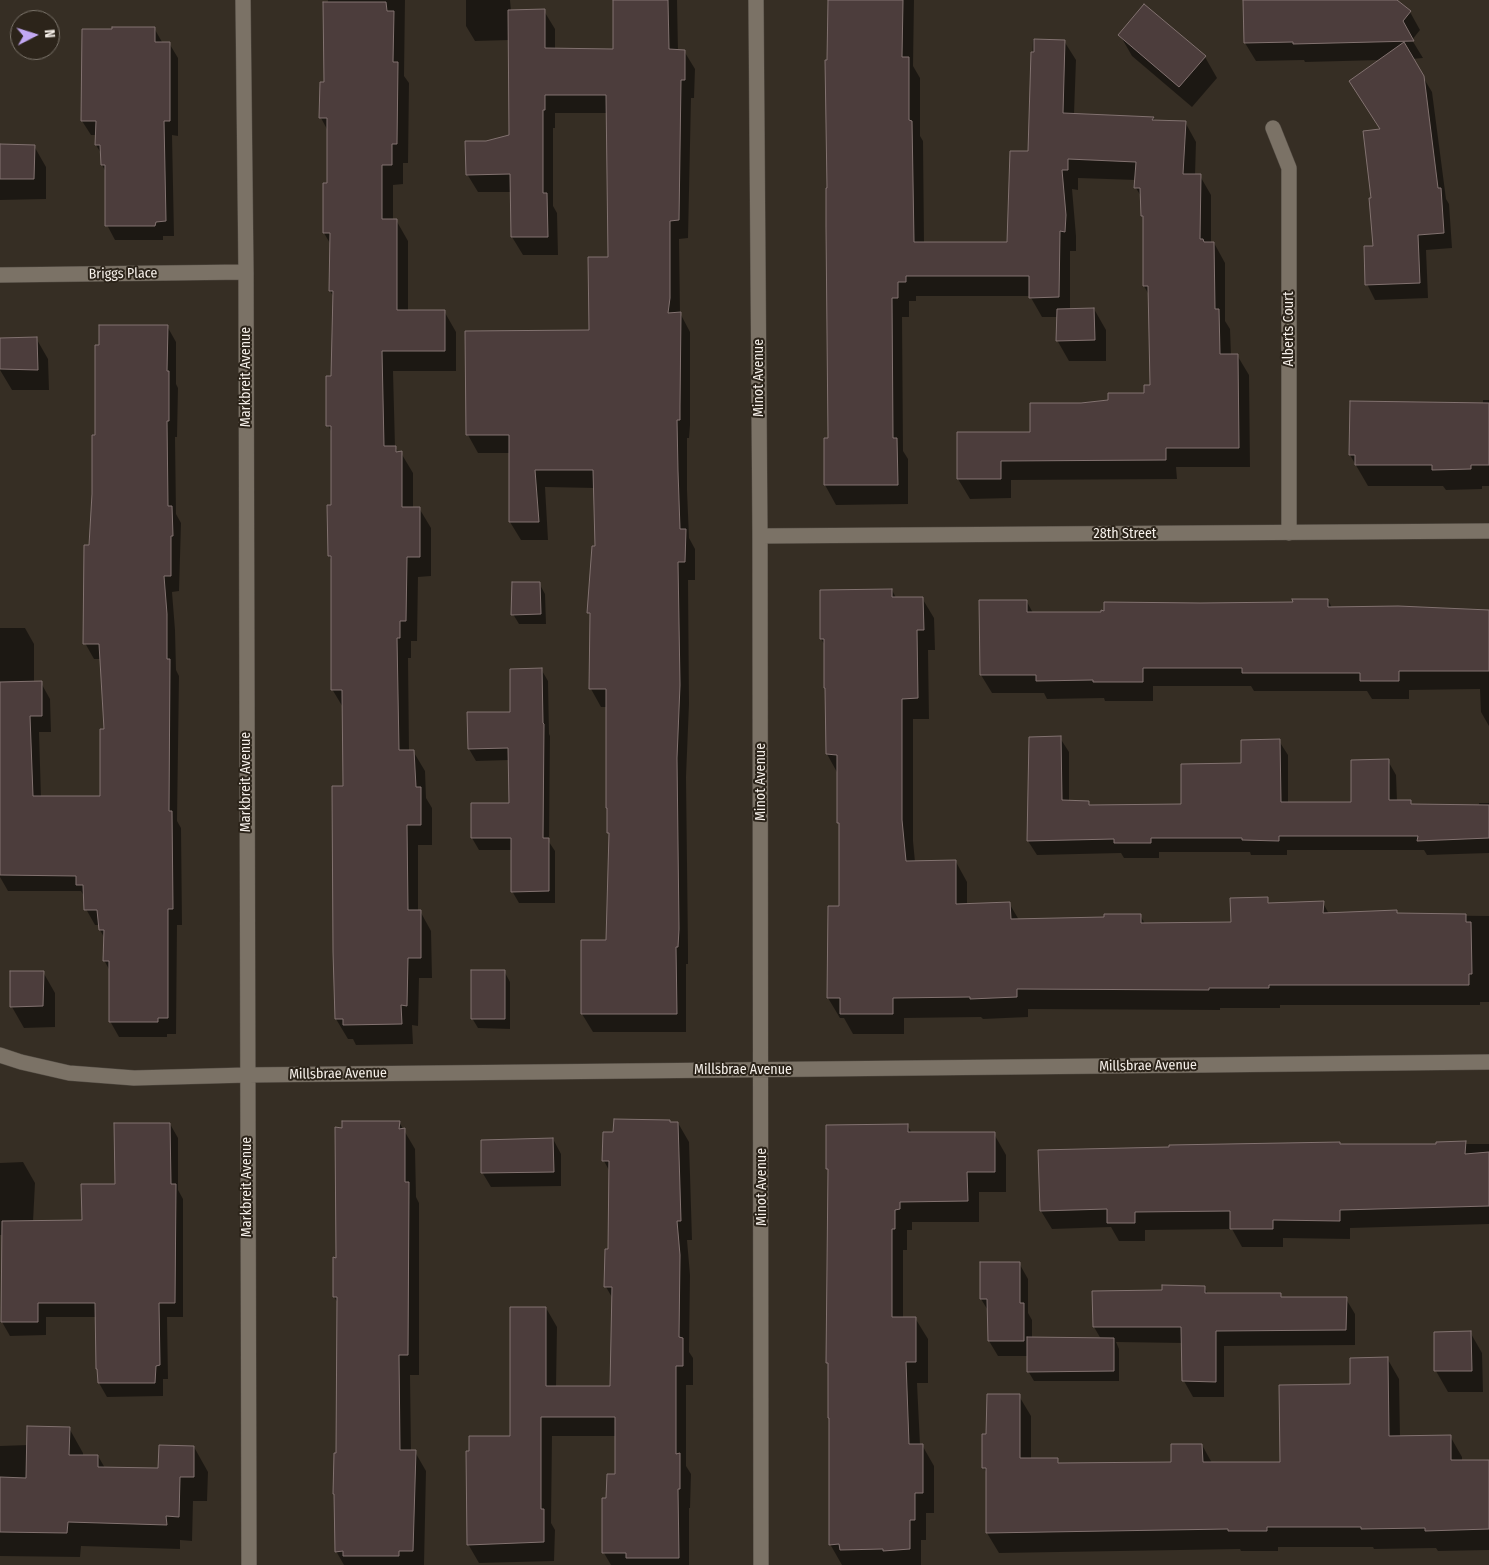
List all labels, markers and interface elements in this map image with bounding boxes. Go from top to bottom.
north arrow [10,10,60,60]
text: N [41,29,58,39]
street label: Briggs Place [89,265,157,283]
street label: Alberts Court [1281,291,1297,367]
street label: Markbreit Avenue [238,327,254,427]
street label: Minot Avenue [751,339,767,417]
street label: 28th Street [1094,526,1156,542]
street label: Markbreit Avenue [238,732,254,832]
street label: Minot Avenue [753,743,769,821]
street label: Millsbrae Avenue [1099,1057,1197,1075]
street label: Millsbrae Avenue [694,1062,792,1078]
street label: Millsbrae Avenue [289,1065,387,1083]
street label: Markbreit Avenue [239,1137,255,1237]
street label: Minot Avenue [754,1148,770,1226]

